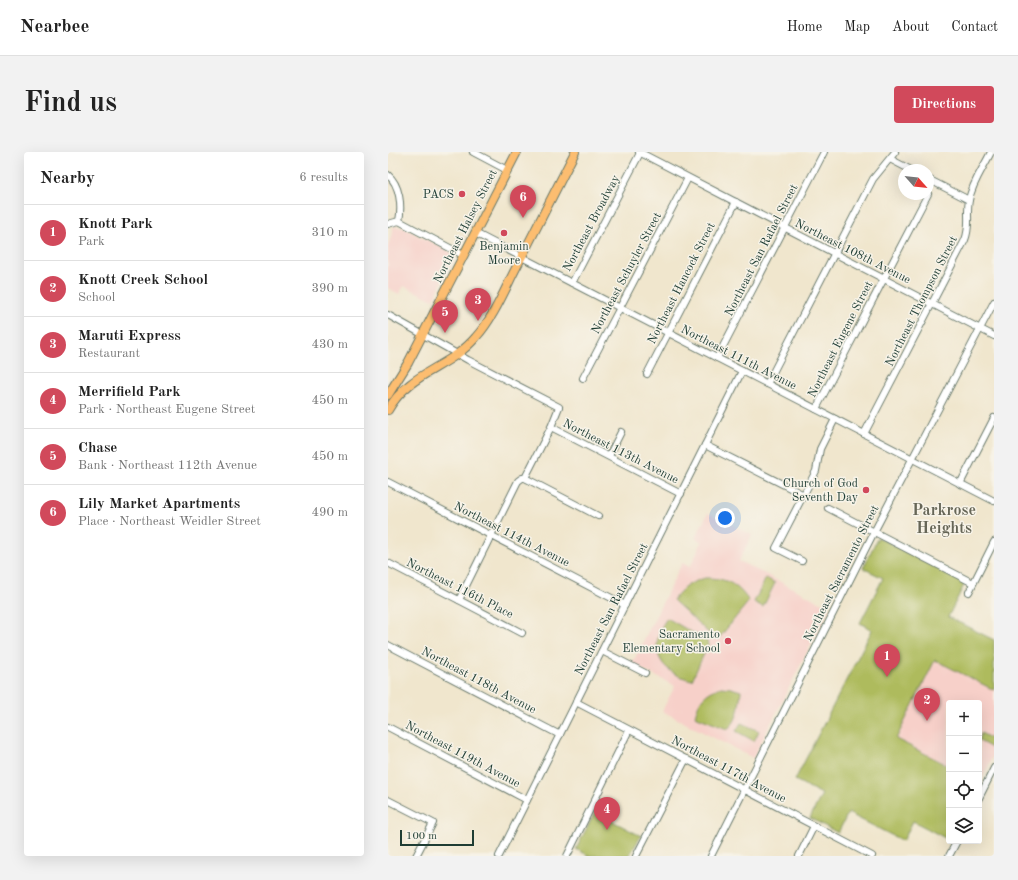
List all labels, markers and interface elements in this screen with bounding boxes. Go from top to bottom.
text: Nearbee [20,18,89,37]
text: Home [787,20,822,34]
text: Map [844,20,870,34]
text: About [892,20,929,34]
text: Contact [951,20,998,34]
button: Directions [894,86,994,123]
text: Find us [24,90,117,118]
north arrow [898,164,934,200]
street label: Northeast Halsey Street [432,168,500,285]
text: Nearby [40,170,95,187]
text: 6 results [299,171,348,184]
street label: Northeast Broadway [561,173,623,274]
street label: Northeast San Rafael Street [723,182,801,318]
pin: 6 [510,185,536,218]
place label: PACS [423,189,454,201]
marker: PACS [457,189,467,199]
street label: Northeast Schuyler Street [590,211,664,336]
text: Knott Park [78,217,153,232]
street label: Northeast 108th Avenue [793,217,913,287]
street label: Northeast Hancock Street [646,221,718,346]
text: 1 [49,226,57,239]
text: 310 m [311,226,348,239]
marker: Benjamin Moore [499,228,509,238]
street label: Northeast Thompson Street [884,234,960,369]
text: Park [78,235,105,248]
place label: Benjamin Moore [479,241,529,267]
text: Knott Creek School [78,273,208,288]
street label: Northeast Eugene Street [806,279,875,400]
text: 2 [49,282,57,295]
text: 390 m [311,282,348,295]
pin: 3 [465,288,491,321]
text: School [78,291,115,304]
pin: 5 [432,300,458,333]
street label: Northeast 111th Avenue [679,323,799,393]
text: Maruti Express [78,329,181,344]
text: 3 [49,338,57,351]
text: 430 m [311,338,348,351]
text: Restaurant [78,347,140,360]
text: Merrifield Park [78,385,181,400]
text: 4 [49,394,57,407]
text: 450 m [311,394,348,407]
text: Park · Northeast Eugene Street [78,403,255,416]
street label: Northeast 113th Avenue [561,417,681,487]
text: Chase [78,441,117,456]
text: 5 [49,450,57,463]
text: 450 m [311,450,348,463]
text: Bank · Northeast 112th Avenue [78,459,257,472]
place label: Church of God Seventh Day [783,478,859,504]
marker: Church of God Seventh Day [861,485,871,495]
text: Lily Market Apartments [78,497,240,512]
street label: Northeast 114th Avenue [452,500,572,570]
street label: Northeast Sacramento Street [802,503,882,644]
district label: Parkrose Heights [912,503,976,537]
text: 6 [49,506,57,519]
text: 490 m [311,506,348,519]
your location [715,508,735,528]
text: Place · Northeast Weidler Street [78,515,261,528]
street label: Northeast San Rafael Street [573,541,651,677]
street label: Northeast 116th Place [404,557,515,621]
place label: Sacramento Elementary School [622,629,720,655]
marker: Sacramento Elementary School [723,636,733,646]
pin: 1 [874,644,900,677]
street label: Northeast 118th Avenue [419,646,538,716]
pin: 2 [914,688,940,721]
map controls [946,700,982,844]
button: + [946,700,982,736]
street label: Northeast 119th Avenue [403,720,522,790]
street label: Northeast 117th Avenue [669,735,788,805]
button: − [946,736,982,772]
button: locate [946,772,982,808]
pin: 4 [594,797,620,830]
button: layers [946,808,982,844]
scale bar [400,828,474,847]
text: 100 m [406,831,437,842]

